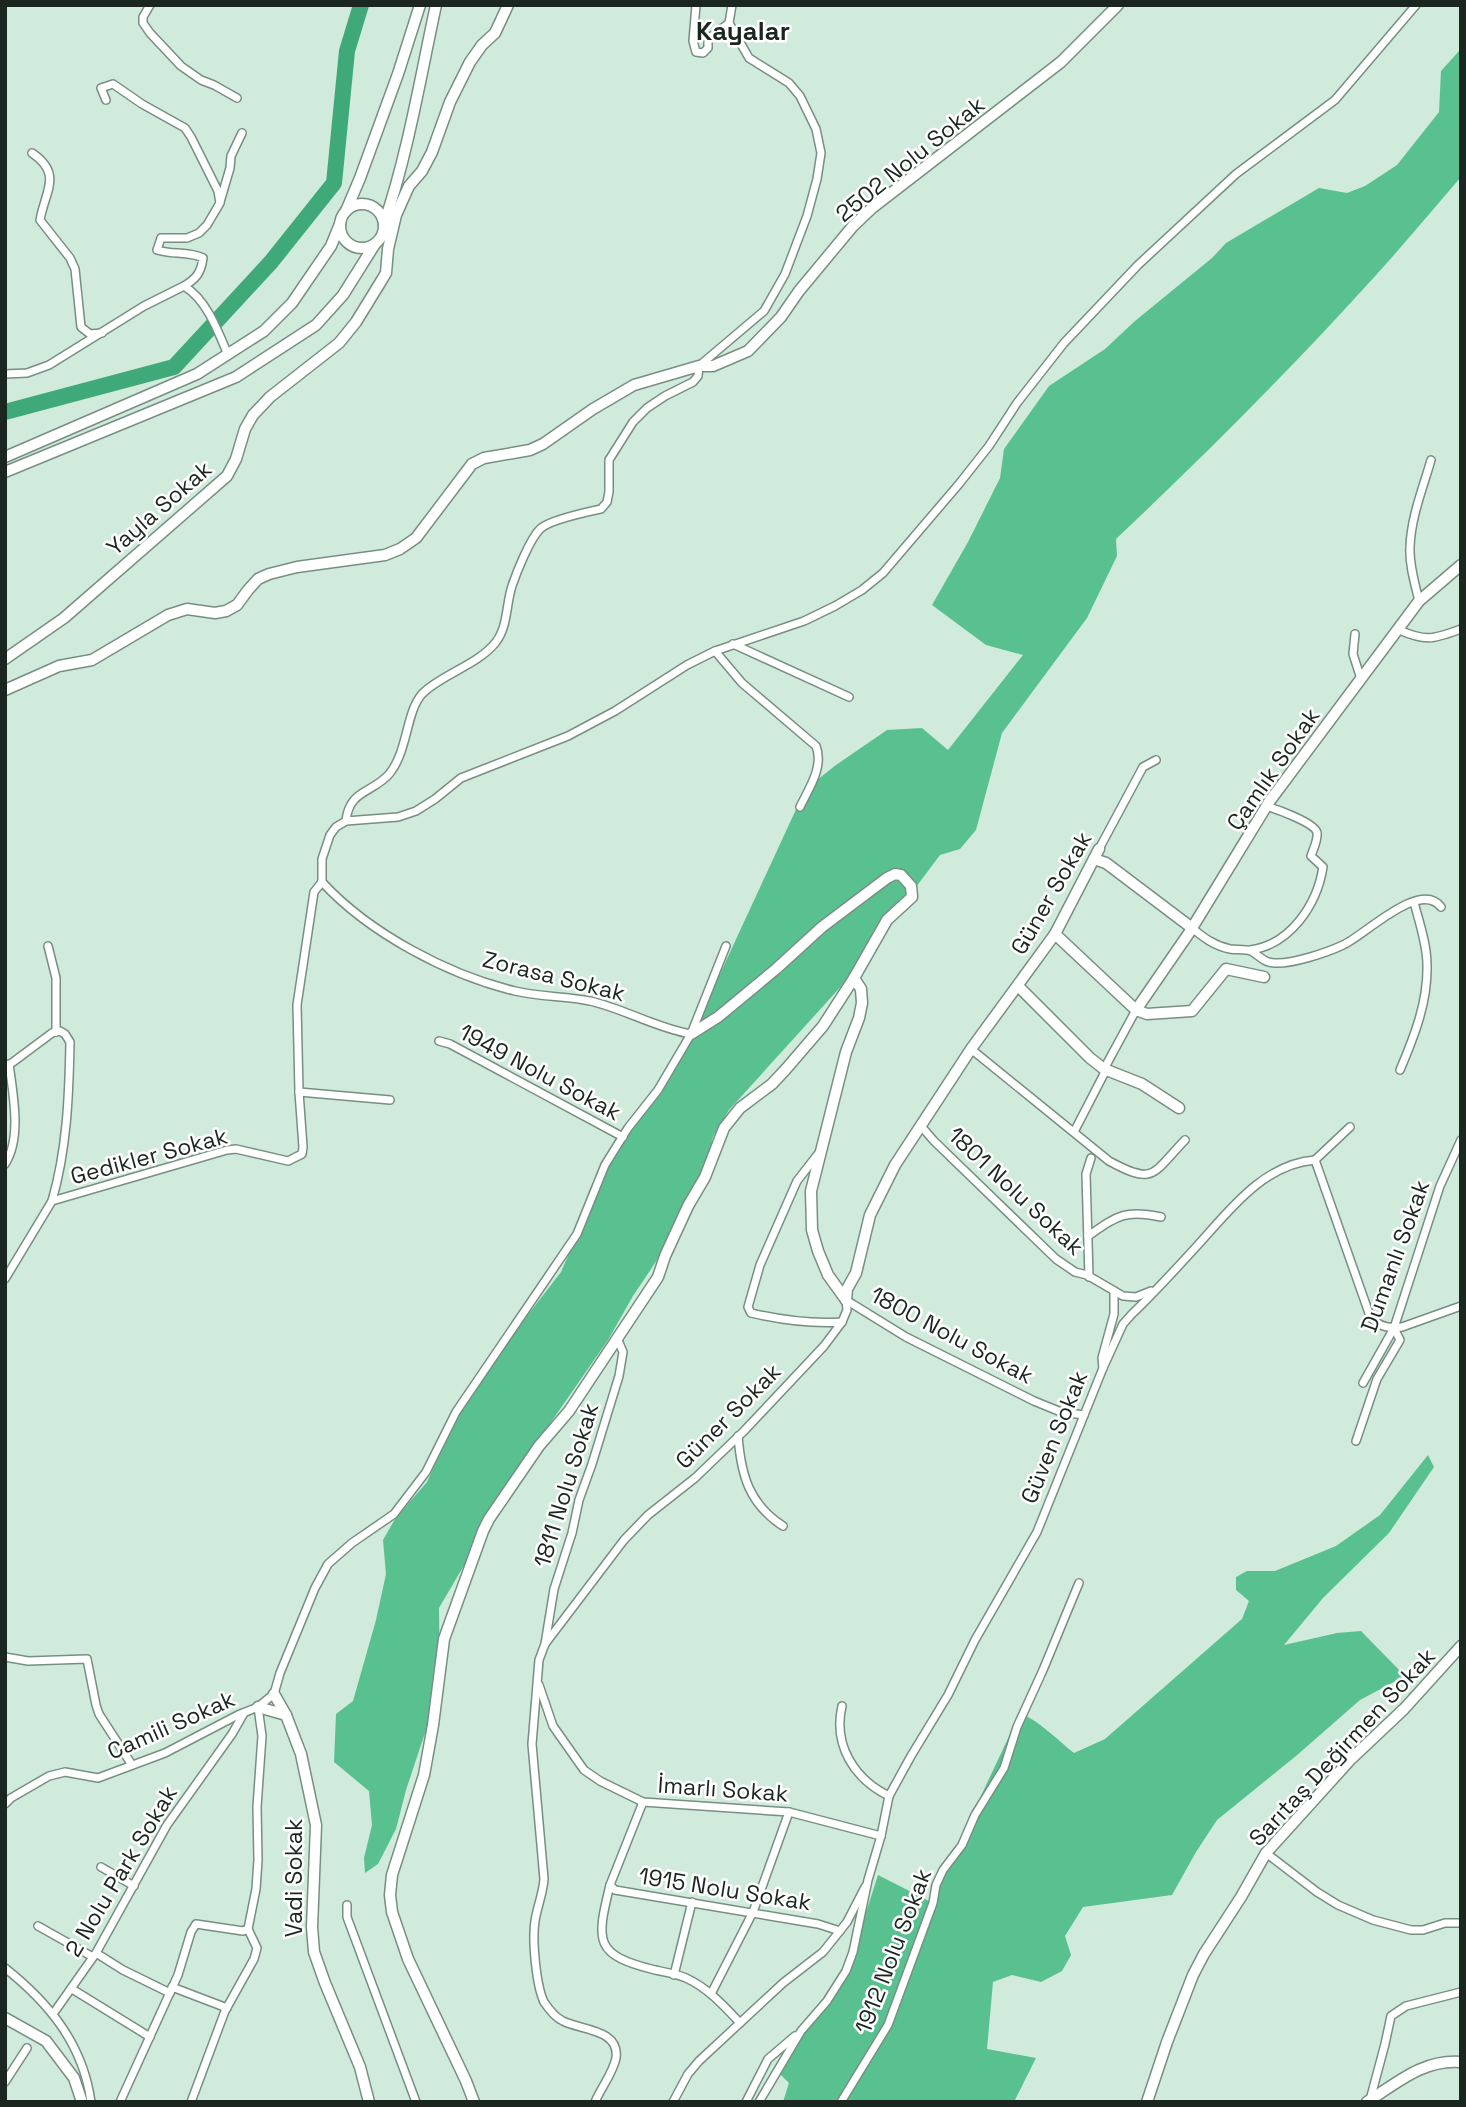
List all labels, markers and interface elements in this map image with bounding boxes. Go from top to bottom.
district label: Kayalar [696,14,790,48]
street label: 2502 Nolu Sokak [829,90,991,228]
street label: Yayla Sokak [100,454,218,562]
street label: Çamlık Sokak [1220,702,1326,836]
street label: Güner Sokak [1004,826,1098,960]
street label: Zorasa Sokak [480,944,628,1008]
street label: 1949 Nolu Sokak [454,1017,626,1127]
street label: 1801 Nolu Sokak [942,1120,1090,1262]
street label: Gedikler Sokak [67,1121,231,1191]
street label: Dumanlı Sokak [1354,1176,1436,1336]
street label: 1800 Nolu Sokak [865,1279,1039,1391]
street label: Güner Sokak [669,1357,787,1475]
street label: Güven Sokak [1014,1366,1094,1508]
street label: 1811 Nolu Sokak [527,1399,605,1571]
street label: Sarıtaş Değirmen Sokak [1242,1641,1442,1853]
street label: Camili Sokak [102,1684,240,1766]
street label: İmarlı Sokak [657,1769,789,1809]
street label: 2 Nolu Park Sokak [58,1780,184,1962]
street label: Vadi Sokak [279,1819,309,1937]
street label: 1915 Nolu Sokak [637,1861,813,1917]
street label: 1912 Nolu Sokak [848,1864,938,2038]

